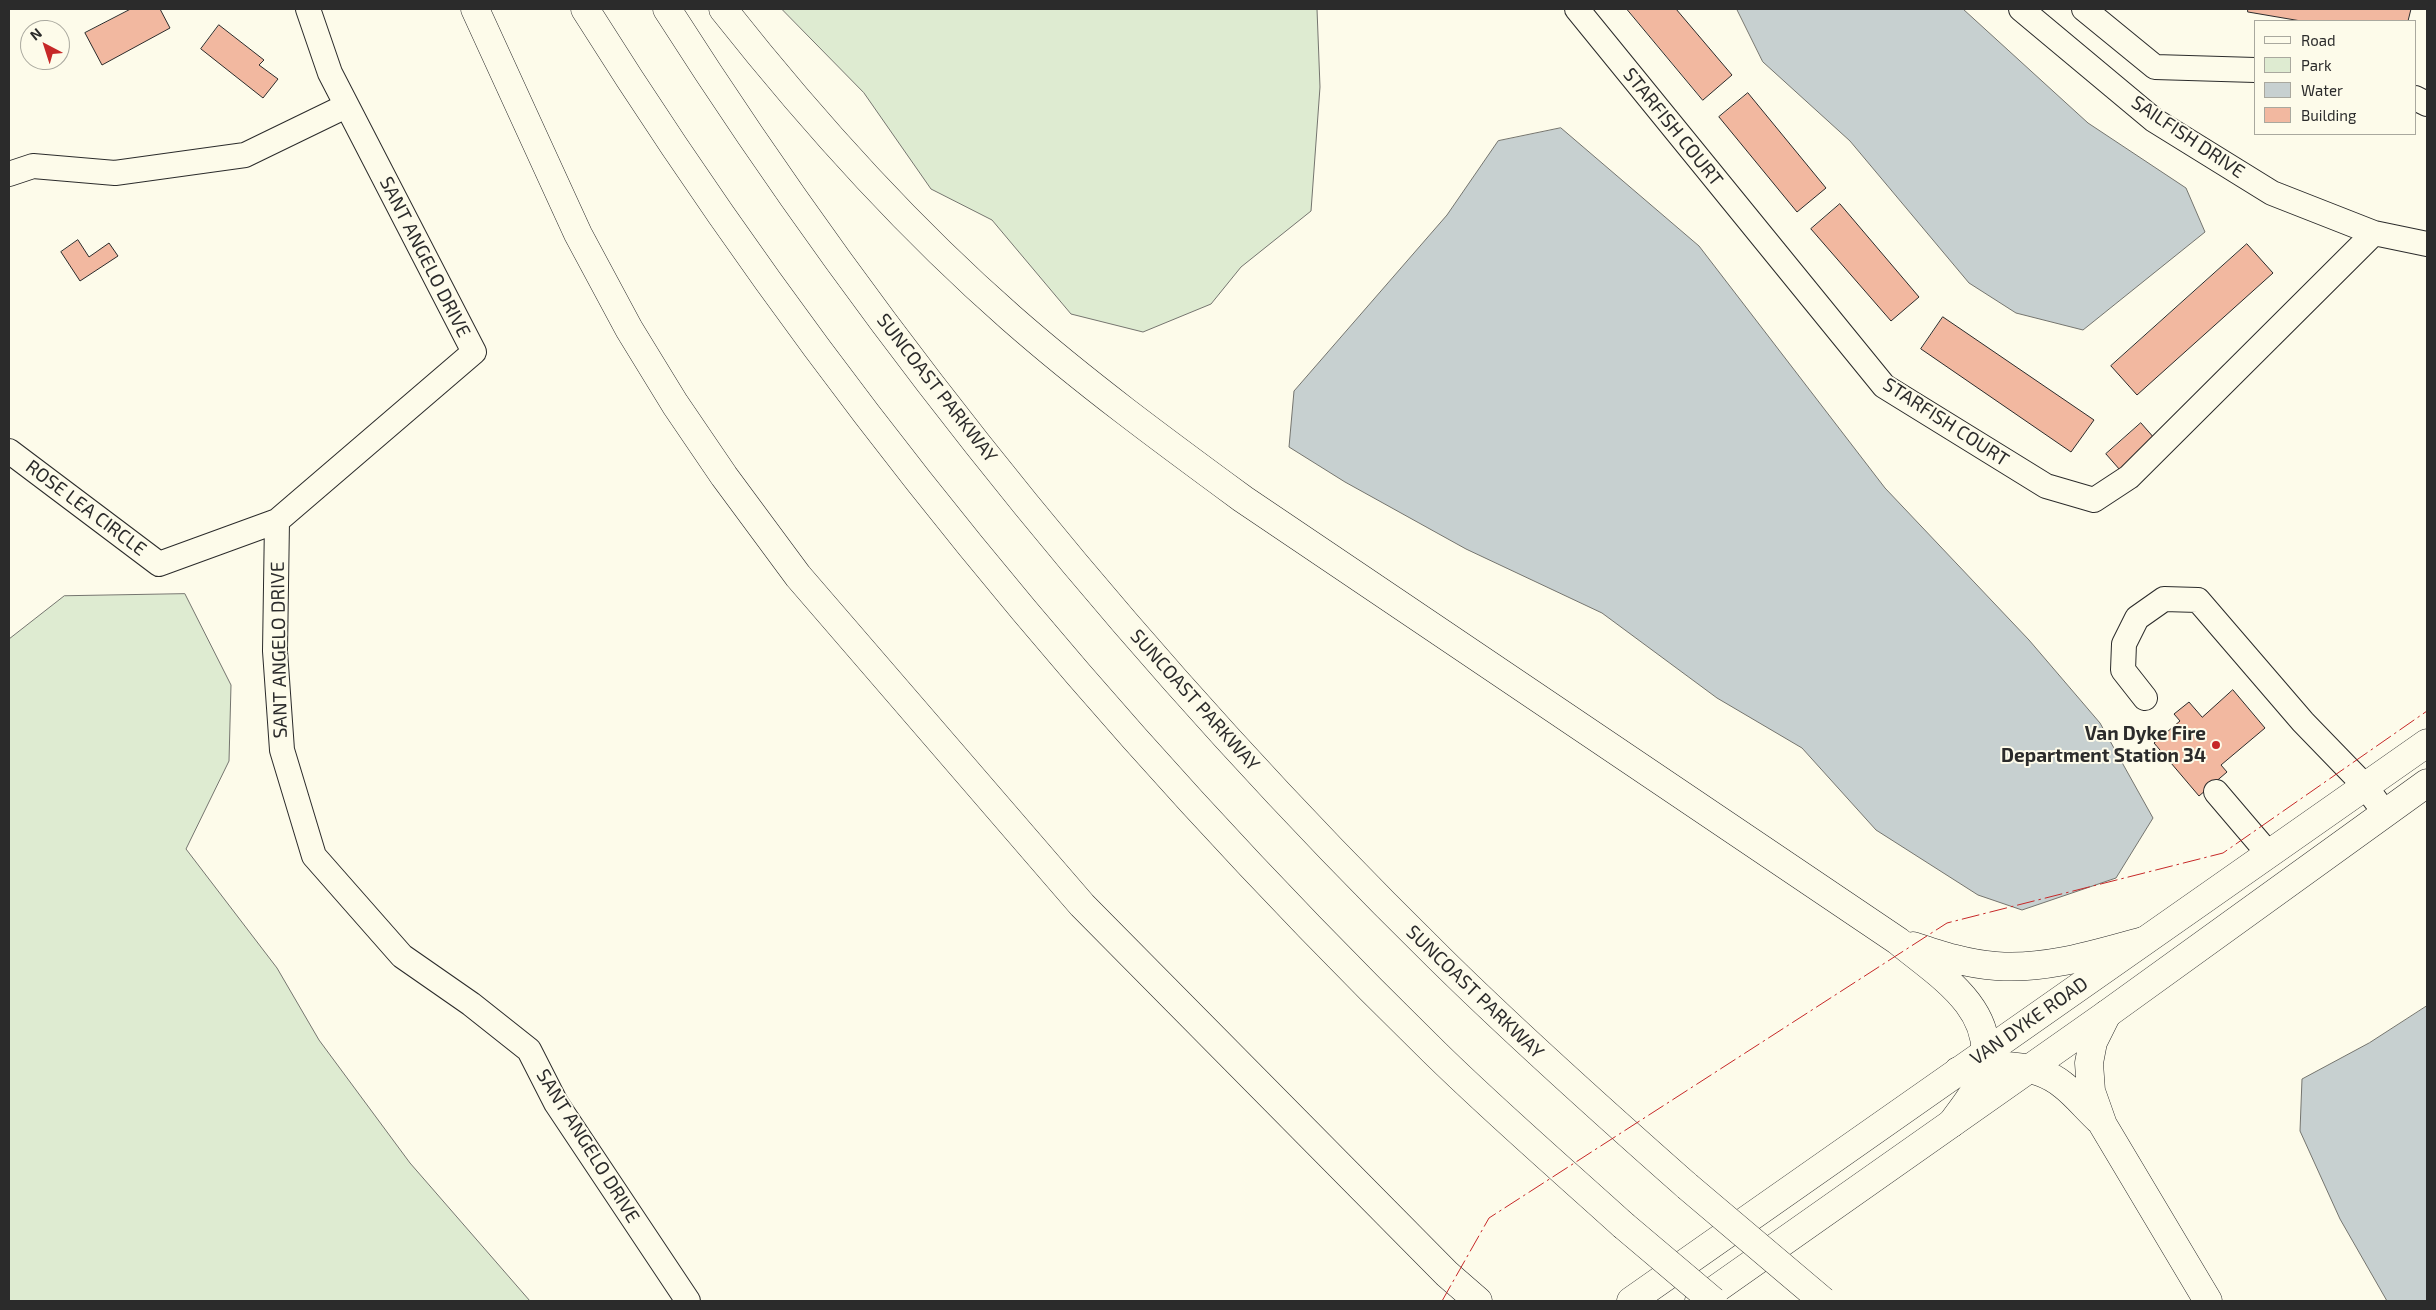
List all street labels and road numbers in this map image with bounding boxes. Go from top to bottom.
street label: STARFISH COURT [1618,63,1728,191]
street label: SAILFISH DRIVE [2127,91,2249,183]
street label: SANT ANGELO DRIVE [375,173,475,341]
street label: SUNCOAST PARKWAY [872,309,1002,467]
street label: STARFISH COURT [1879,373,2013,471]
street label: ROSE LEA CIRCLE [21,455,151,561]
street label: SANT ANGELO DRIVE [266,561,292,739]
street label: SUNCOAST PARKWAY [1126,625,1264,775]
street label: SUNCOAST PARKWAY [1402,921,1548,1063]
street label: VAN DYKE ROAD [1966,972,2092,1070]
street label: SANT ANGELO DRIVE [531,1065,645,1227]

